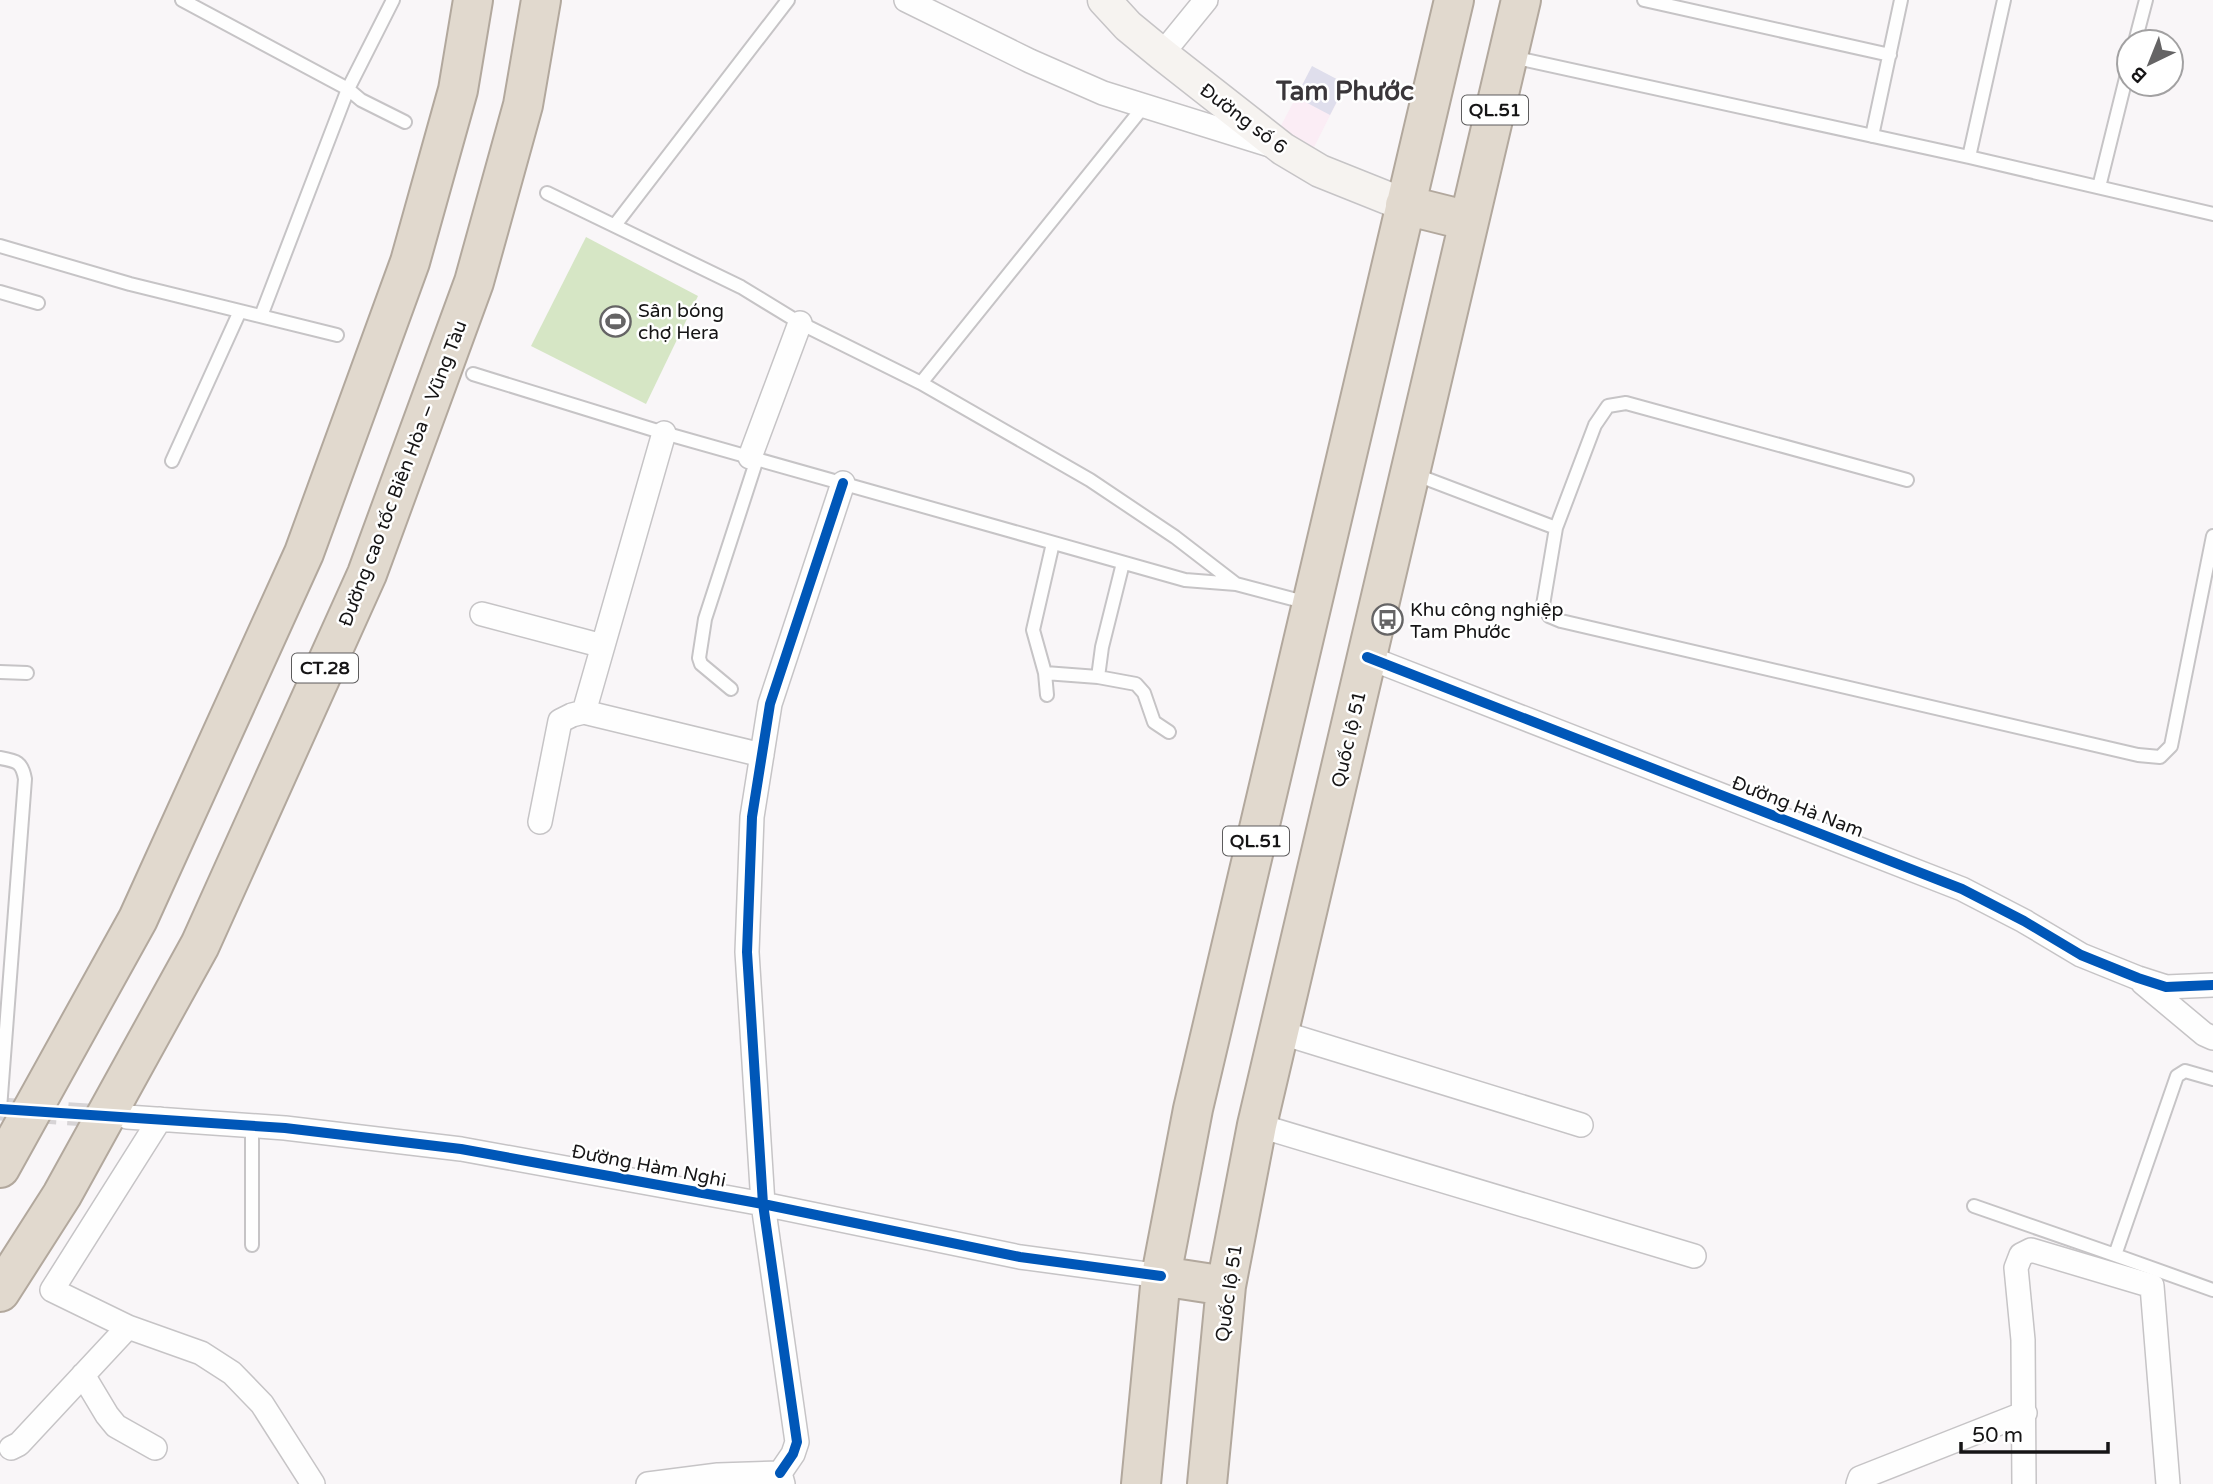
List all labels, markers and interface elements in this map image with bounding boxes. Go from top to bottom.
north arrow [2115,28,2185,98]
text: B [2127,62,2151,87]
district label: Tam Phước [1275,76,1414,107]
street label: Đường số 6 [1195,79,1291,159]
road number: QL.51 [1462,96,1528,124]
place label: Sân bóng chợ Hera [638,300,724,344]
sports icon: Sân bóng chợ Hera [598,304,632,338]
street label: Đường cao tốc Biên Hòa – Vũng Tàu [334,317,472,629]
place label: Khu công nghiệp Tam Phước [1410,599,1563,643]
bus stop icon: Khu công nghiệp Tam Phước [1370,603,1404,637]
road number: CT.28 [292,654,358,682]
street label: Quốc lộ 51 [1327,689,1371,790]
street label: Đường Hà Nam [1729,772,1867,842]
road number: QL.51 [1223,826,1289,856]
street label: Đường Hàm Nghi [570,1140,728,1192]
street label: Quốc lộ 51 [1211,1243,1247,1343]
scale bar [1961,1410,2108,1454]
text: 50 m [1972,1423,2023,1448]

